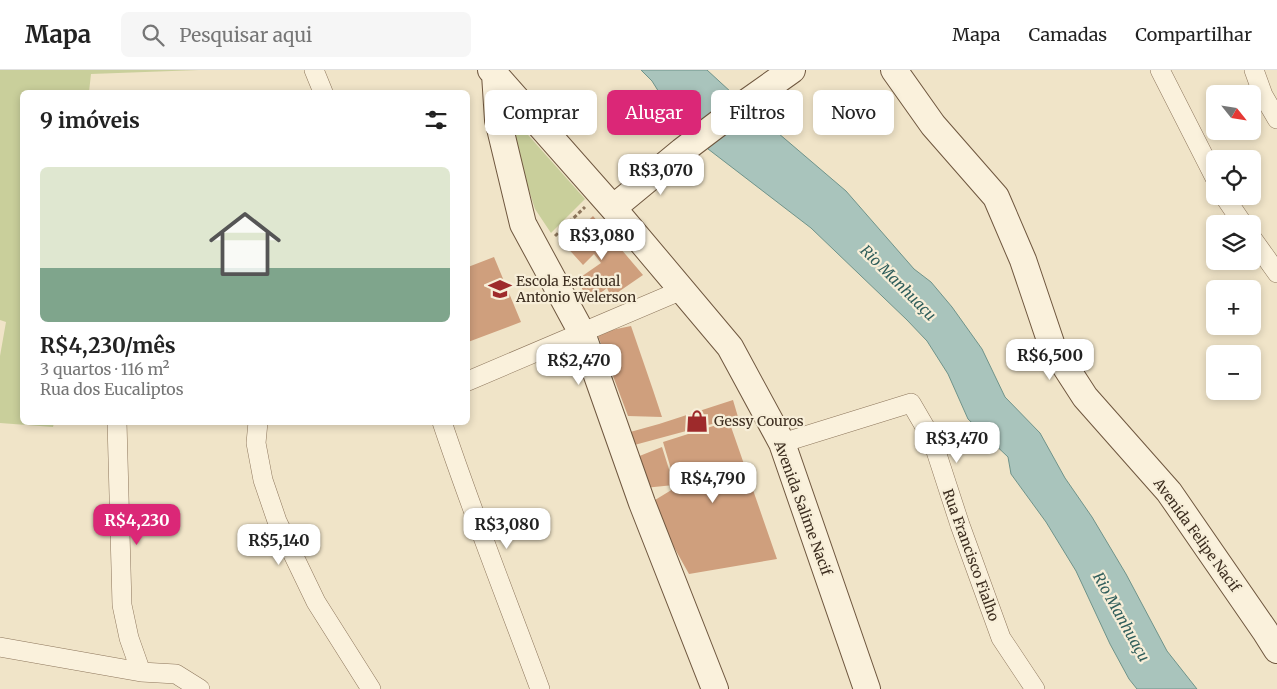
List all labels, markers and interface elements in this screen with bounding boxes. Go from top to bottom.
search box [121,12,471,57]
text: Mapa [25,19,91,50]
icon: search [139,21,167,49]
text: Pesquisar aqui [179,23,312,47]
text: Mapa [952,23,1001,46]
text: Camadas [1029,23,1107,46]
text: Compartilhar [1135,23,1252,46]
north arrow [1206,85,1261,140]
map controls [1206,85,1261,400]
chip: Comprar [485,90,597,135]
chip: Alugar [607,90,701,135]
chip: Filtros [711,90,803,135]
chip: Novo [813,90,894,135]
icon: filters [422,106,450,134]
text: 9 imóveis [40,107,140,134]
button: locate [1206,150,1261,205]
pin: R$3,070 [615,154,707,196]
text: R$3,070 [629,160,693,180]
icon: home [200,199,290,289]
button: layers [1206,215,1261,270]
pin: R$3,080 [556,218,648,261]
text: R$3,080 [569,225,635,245]
water label: Rio Manhuaçu [857,241,940,325]
place label: Escola Estadual Antonio Welerson [515,272,636,306]
school or university icon: Escola Estadual Antonio Welerson [487,276,513,302]
button: + [1206,280,1261,335]
text: R$4,230/mês [40,332,176,359]
pin: R$6,500 [1004,338,1096,381]
pin: R$2,470 [533,344,625,386]
text: R$6,500 [1017,345,1083,365]
button: − [1206,345,1261,400]
text: R$2,470 [547,350,611,370]
text: 3 quartos · 116 m² [40,359,170,379]
text: Rua dos Eucaliptos [40,379,184,399]
shop icon: Gessy Couros [684,408,710,434]
place label: Gessy Couros [714,412,804,430]
pin: R$3,470 [911,422,1003,464]
text: R$3,470 [926,428,988,448]
street label: Avenida Salime Nacif [770,437,836,578]
pin: R$4,790 [667,462,759,504]
text: R$4,790 [680,468,746,488]
street label: Avenida Felipe Nacif [1149,474,1245,596]
street label: Rua Francisco Fialho [939,486,1003,624]
pin: R$4,230 [91,504,183,546]
pin: R$3,080 [461,508,553,550]
text: R$4,230 [104,510,170,530]
text: R$3,080 [474,514,540,534]
pin: R$5,140 [233,524,325,566]
text: R$5,140 [248,530,310,550]
water label: Rio Manhuaçu [1089,569,1154,665]

